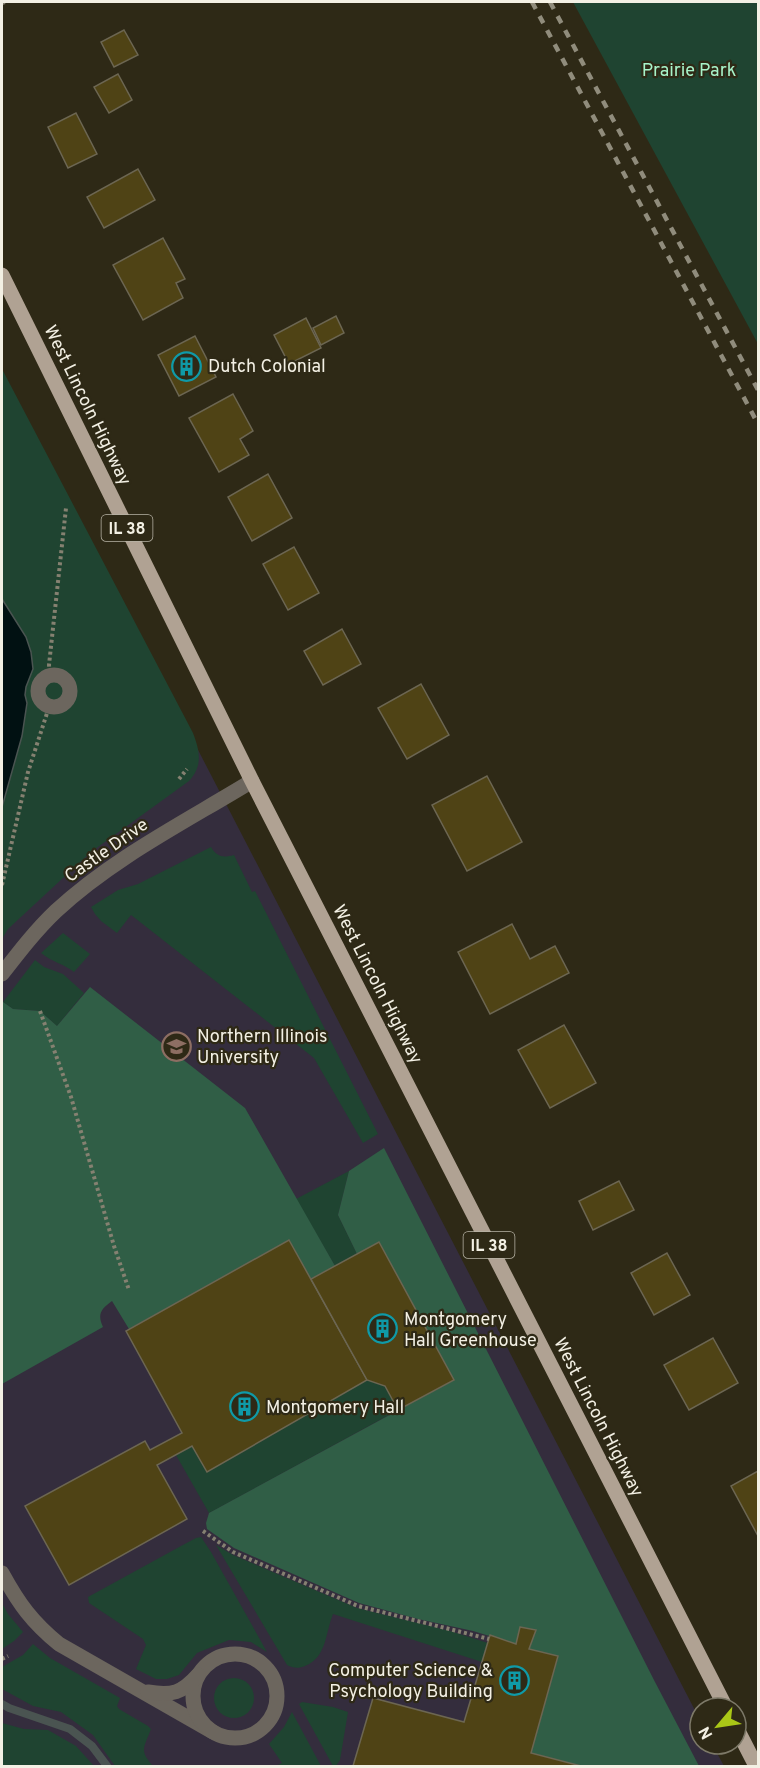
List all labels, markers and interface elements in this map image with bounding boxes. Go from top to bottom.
park label: Prairie Park [642,60,736,83]
street label: West Lincoln Highway [38,322,136,490]
building icon: Dutch Colonial [171,350,203,382]
place label: Dutch Colonial [208,356,326,379]
road number: IL 38 [102,515,152,541]
street label: Castle Drive [60,814,153,888]
street label: West Lincoln Highway [327,901,427,1068]
place label: Northern Illinois University [197,1026,328,1070]
school or university icon: Northern Illinois University [160,1030,192,1062]
road number: IL 38 [464,1232,514,1258]
place label: Montgomery Hall Greenhouse [404,1309,537,1353]
building icon: Montgomery Hall Greenhouse [367,1313,399,1345]
street label: West Lincoln Highway [548,1334,648,1501]
building icon: Montgomery Hall [229,1391,261,1423]
place label: Montgomery Hall [266,1397,404,1420]
place label: Computer Science & Psychology Building [328,1660,493,1704]
building icon: Computer Science & Psychology Building [498,1664,530,1696]
north arrow [688,1696,748,1756]
text: N [695,1722,718,1742]

